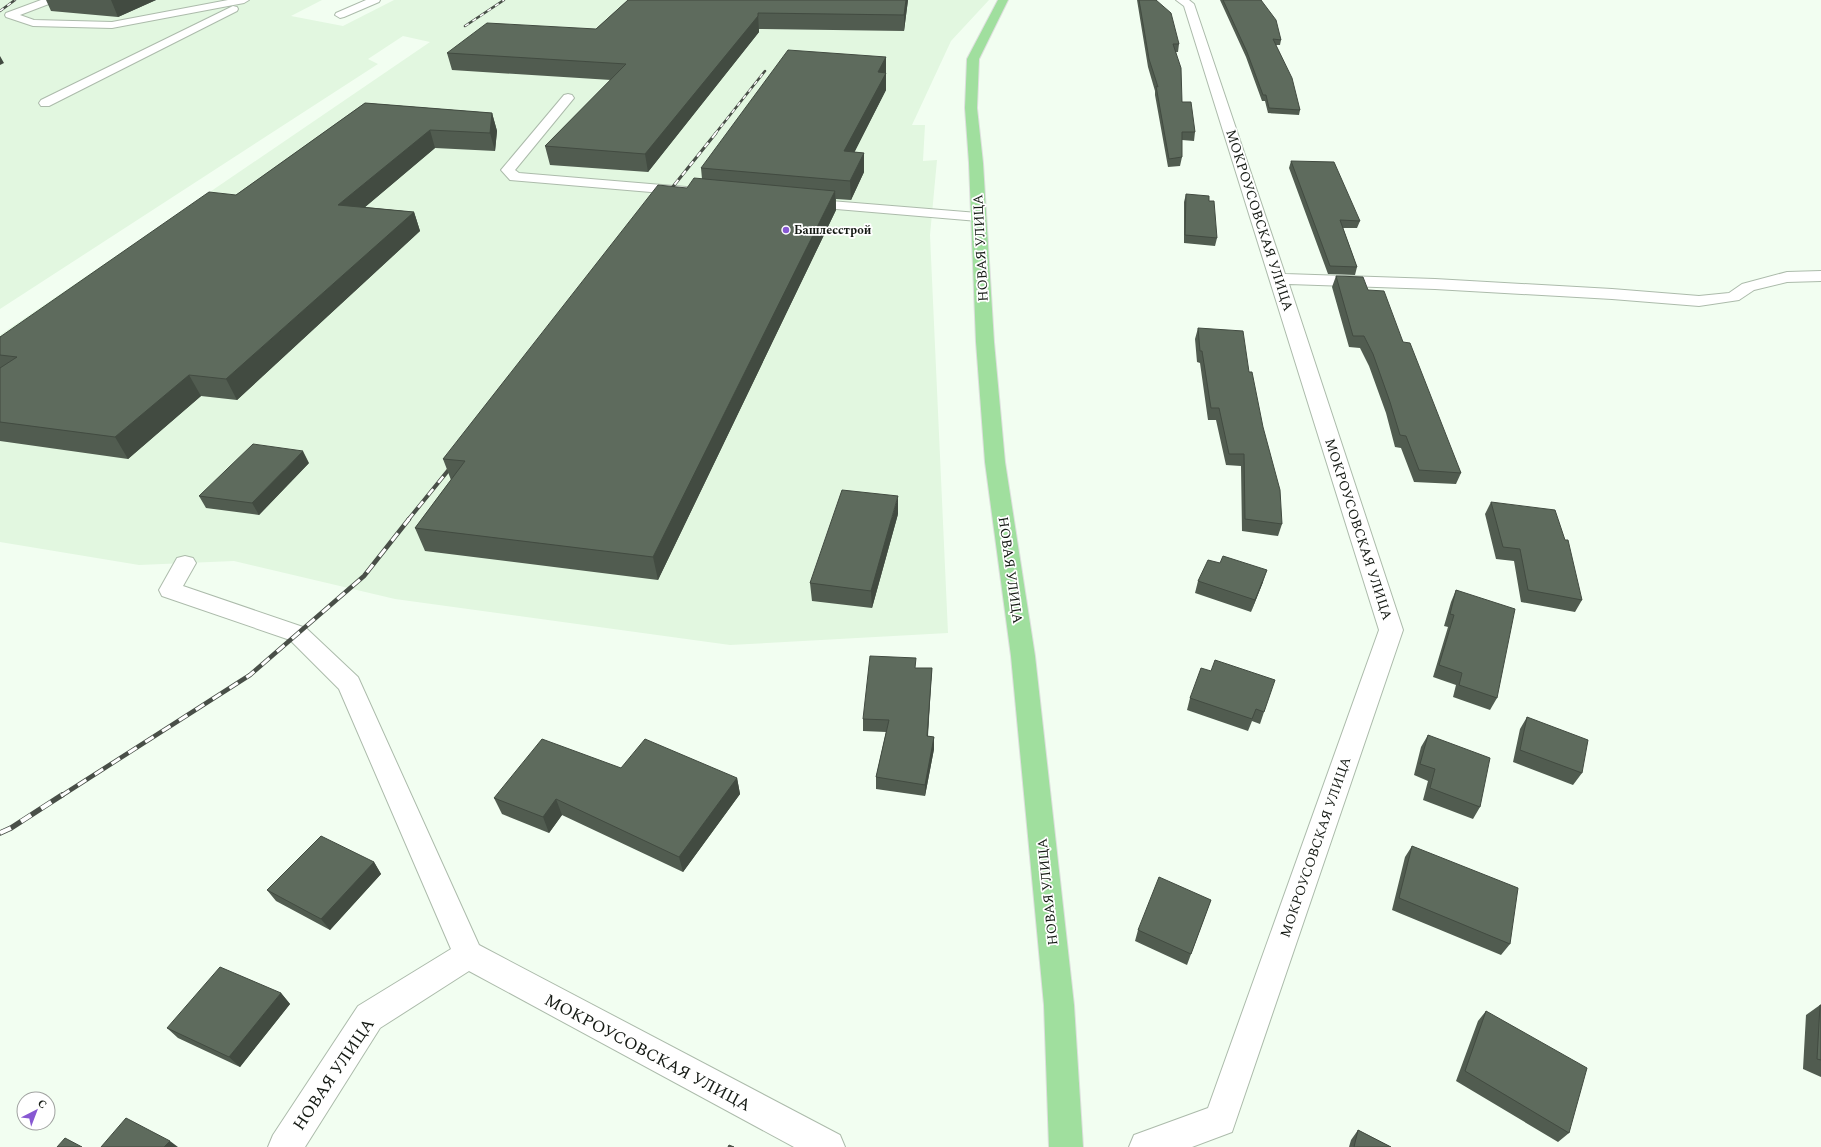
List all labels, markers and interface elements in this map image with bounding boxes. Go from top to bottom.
street label: МОКРОУСОВСКАЯ УЛИЦА [1220,127,1299,314]
street label: НОВАЯ УЛИЦА [967,193,994,302]
place label: Башлесстрой [794,221,872,240]
marker: Башлесстрой [781,225,791,235]
street label: МОКРОУСОВСКАЯ УЛИЦА [1319,436,1398,623]
street label: НОВАЯ УЛИЦА [993,515,1028,625]
street label: МОКРОУСОВСКАЯ УЛИЦА [1275,753,1357,940]
street label: НОВАЯ УЛИЦА [1031,837,1064,947]
street label: МОКРОУСОВСКАЯ УЛИЦА [540,987,756,1119]
street label: НОВАЯ УЛИЦА [286,1013,381,1136]
north arrow [16,1091,56,1131]
text: С [34,1095,51,1113]

